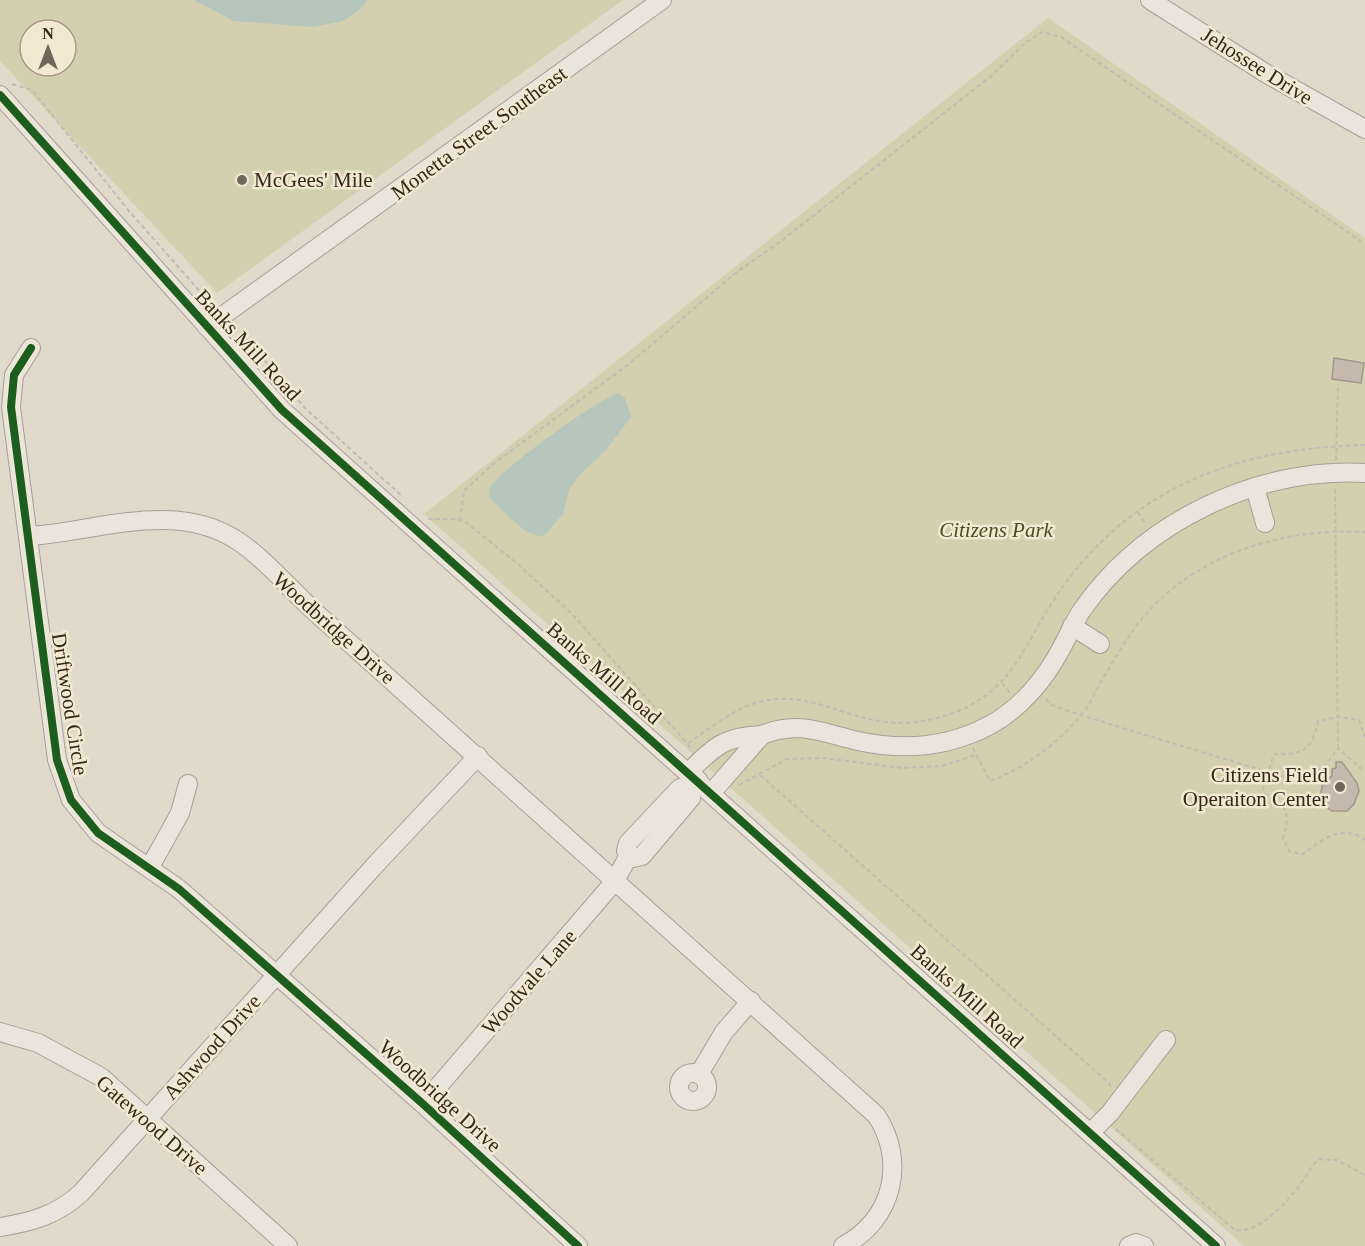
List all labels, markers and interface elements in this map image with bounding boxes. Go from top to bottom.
north arrow [18,18,78,78]
street label: Jehossee Drive [1197,22,1317,110]
text: N [42,25,54,42]
street label: Monetta Street Southeast [387,61,572,205]
place label: McGees' Mile [254,168,373,192]
marker: McGees' Mile [235,173,249,187]
street label: Banks Mill Road [190,284,306,406]
park label: Citizens Park [939,518,1054,542]
street label: Woodbridge Drive [268,567,400,689]
street label: Banks Mill Road [542,617,666,729]
street label: Driftwood Circle [47,631,93,777]
place label: Citizens Field Operaiton Center [1183,763,1328,811]
marker: Citizens Field Operaiton Center [1333,780,1347,794]
street label: Woodvale Lane [477,924,581,1040]
street label: Banks Mill Road [906,939,1029,1053]
street label: Ashwood Drive [158,989,266,1105]
street label: Woodbridge Drive [374,1035,506,1157]
street label: Gatewood Drive [92,1070,212,1180]

